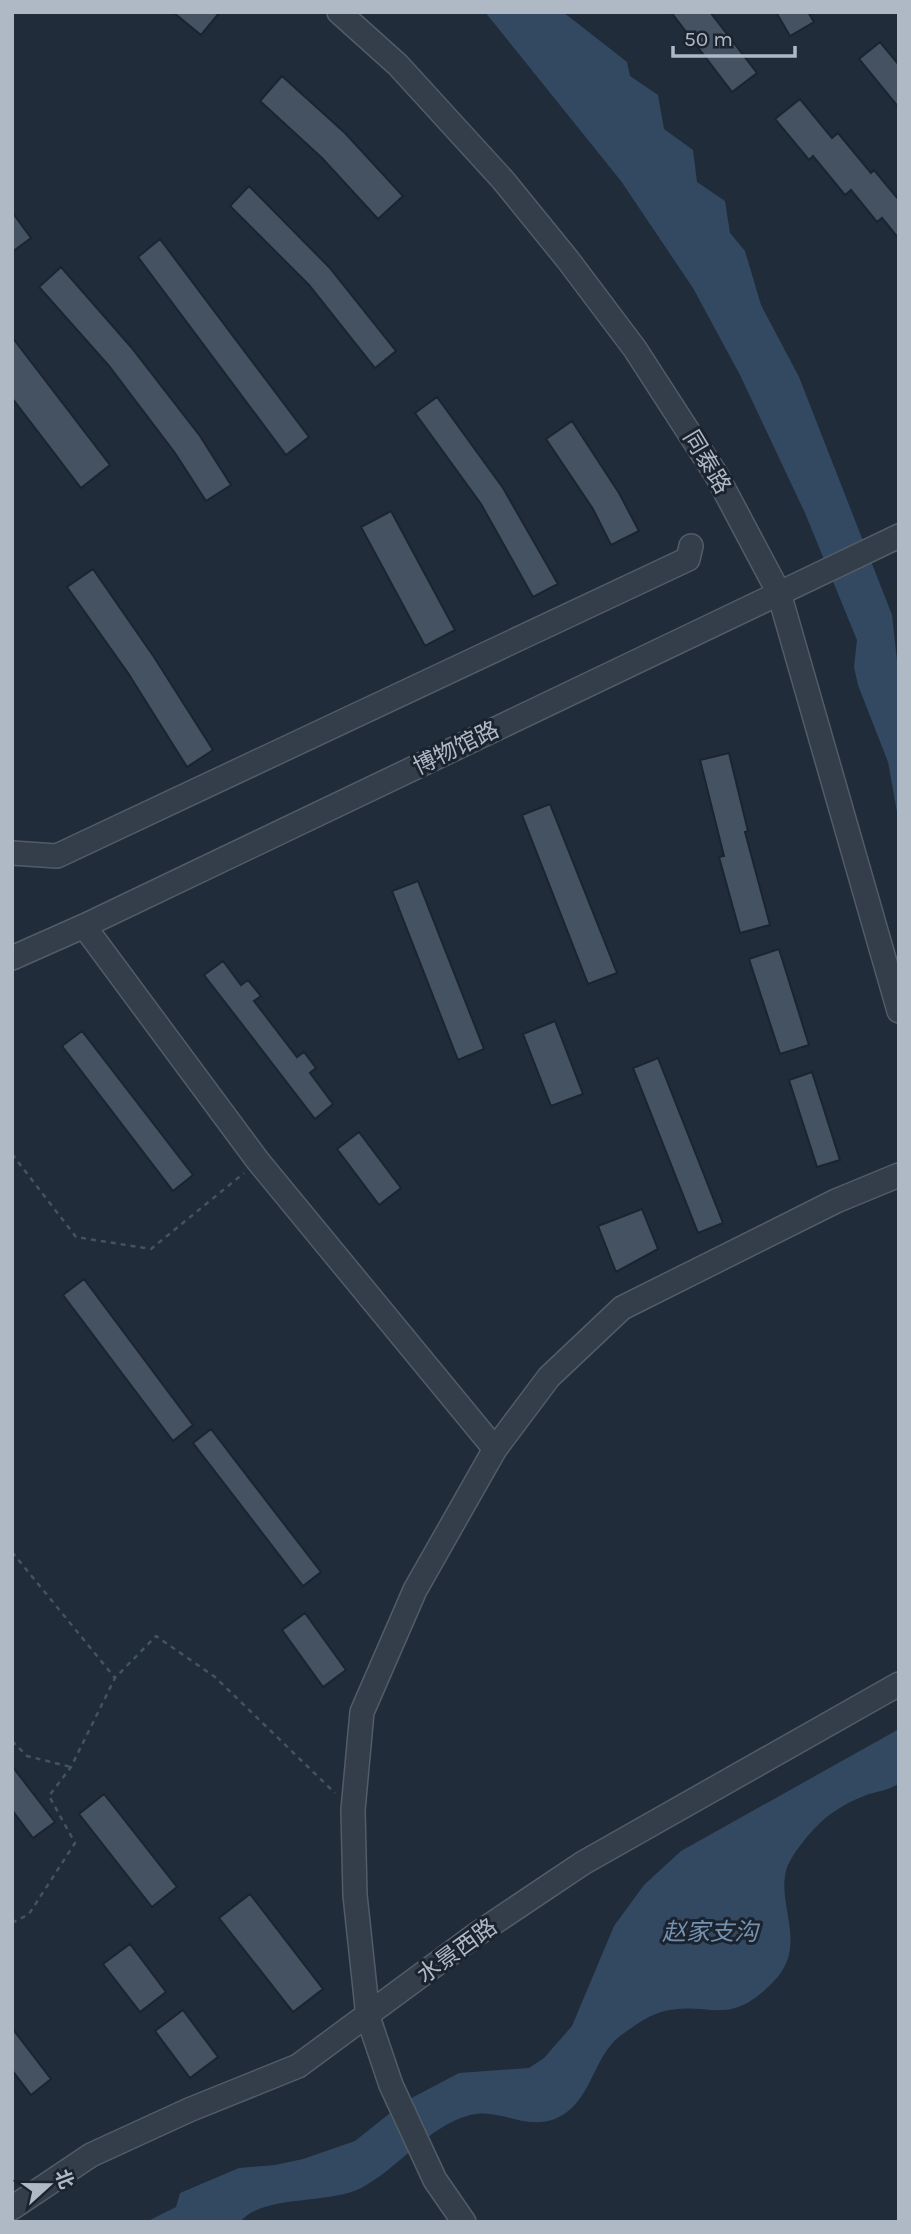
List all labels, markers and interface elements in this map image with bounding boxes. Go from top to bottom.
scale bar [673,14,796,58]
text: 50 m [684,27,733,51]
street label: 同泰路 [678,425,736,499]
street label: 博物馆路 [409,716,503,780]
street label: 水景西路 [412,1913,502,1989]
water label: 赵家支沟 [662,1918,761,1946]
north arrow [14,2150,84,2220]
text: 北 [50,2166,78,2192]

